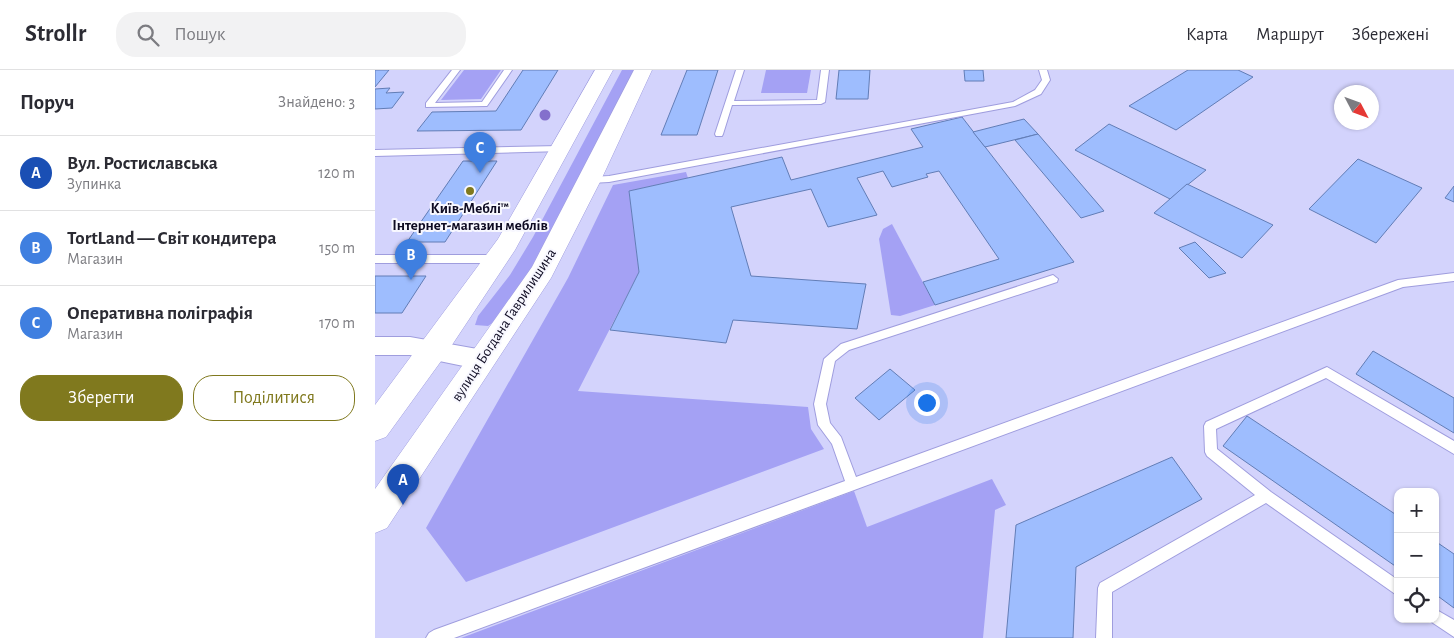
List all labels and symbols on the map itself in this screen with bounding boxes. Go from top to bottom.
north arrow [1334,85,1379,130]
pin: C [464,132,496,173]
marker: Київ-Меблі™ Інтернет-магазин меблів [464,185,476,197]
place label: Київ-Меблі™ Інтернет-магазин меблів [392,201,548,233]
pin: B [395,239,427,280]
street label: вулиця Богдана Гаврилишина [449,246,559,404]
your location [914,390,940,416]
pin: A [387,464,419,505]

